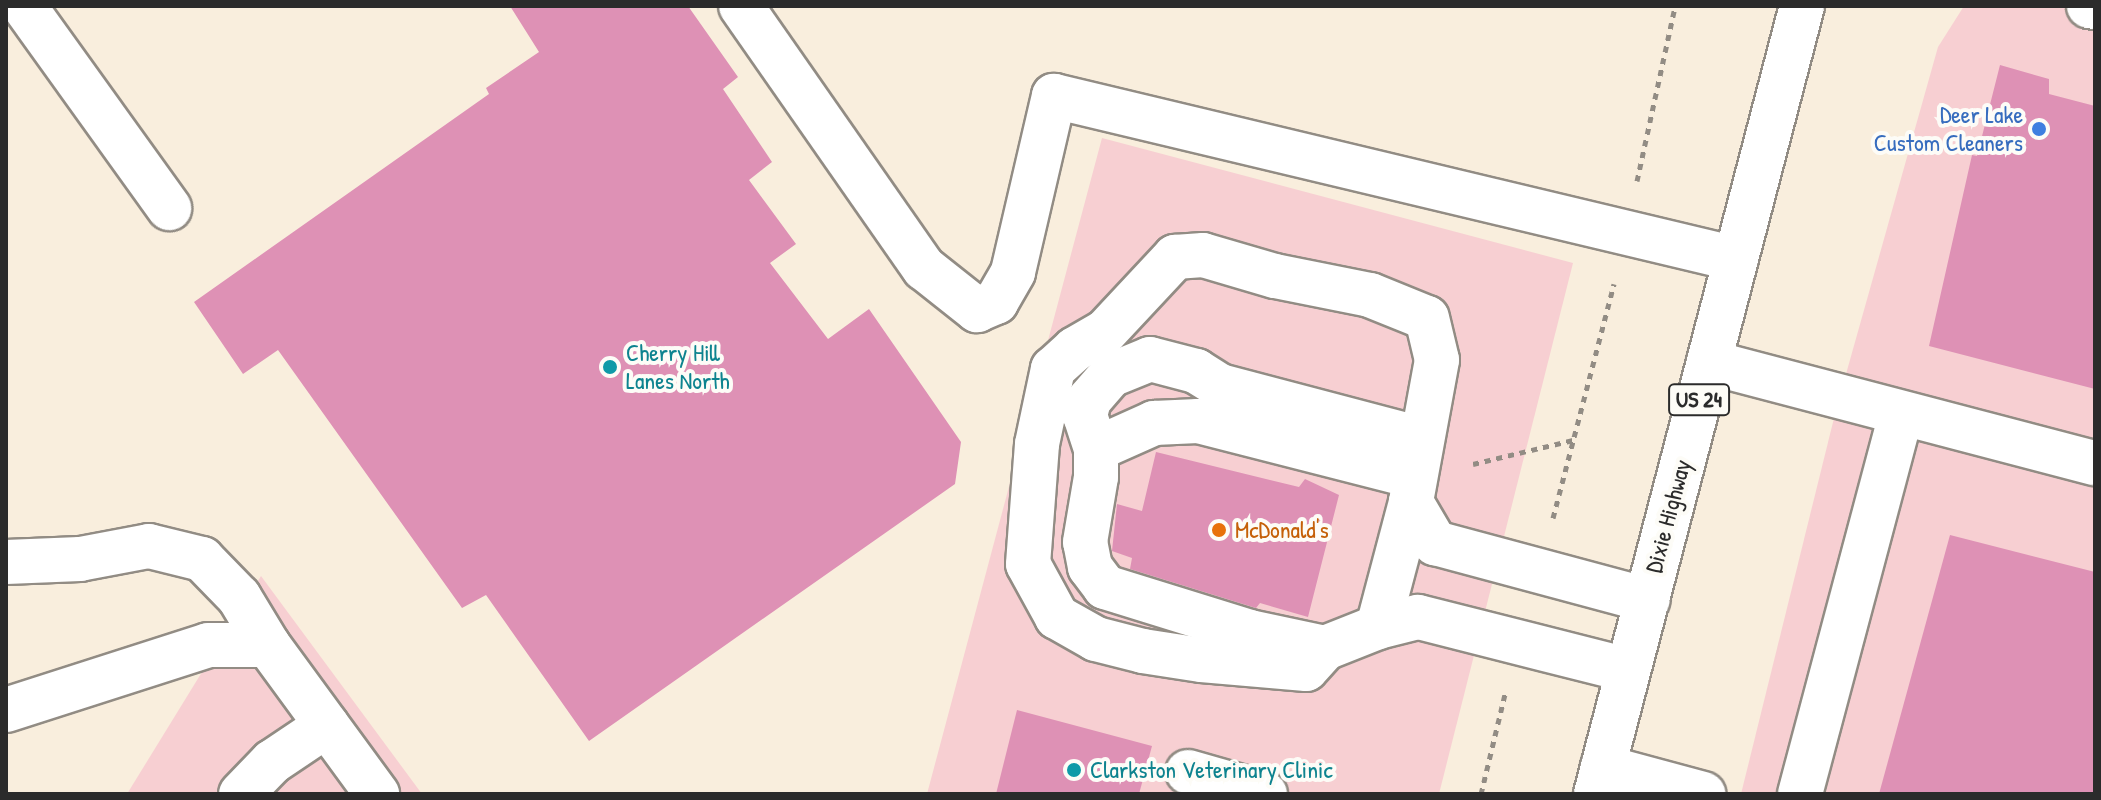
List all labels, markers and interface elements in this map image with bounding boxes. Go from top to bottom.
place label: Deer Lake Custom Cleaners [1874,101,2023,157]
marker: Deer Lake Custom Cleaners [2030,120,2048,138]
place label: Cherry Hill Lanes North [626,339,730,395]
marker: Cherry Hill Lanes North [601,358,619,376]
road number: US 24 [1667,382,1731,418]
street label: Dixie Highway [1639,456,1697,576]
place label: McDonald's [1235,516,1329,544]
marker: McDonald's [1210,521,1228,539]
place label: Clarkston Veterinary Clinic [1090,756,1333,784]
marker: Clarkston Veterinary Clinic [1065,761,1083,779]

